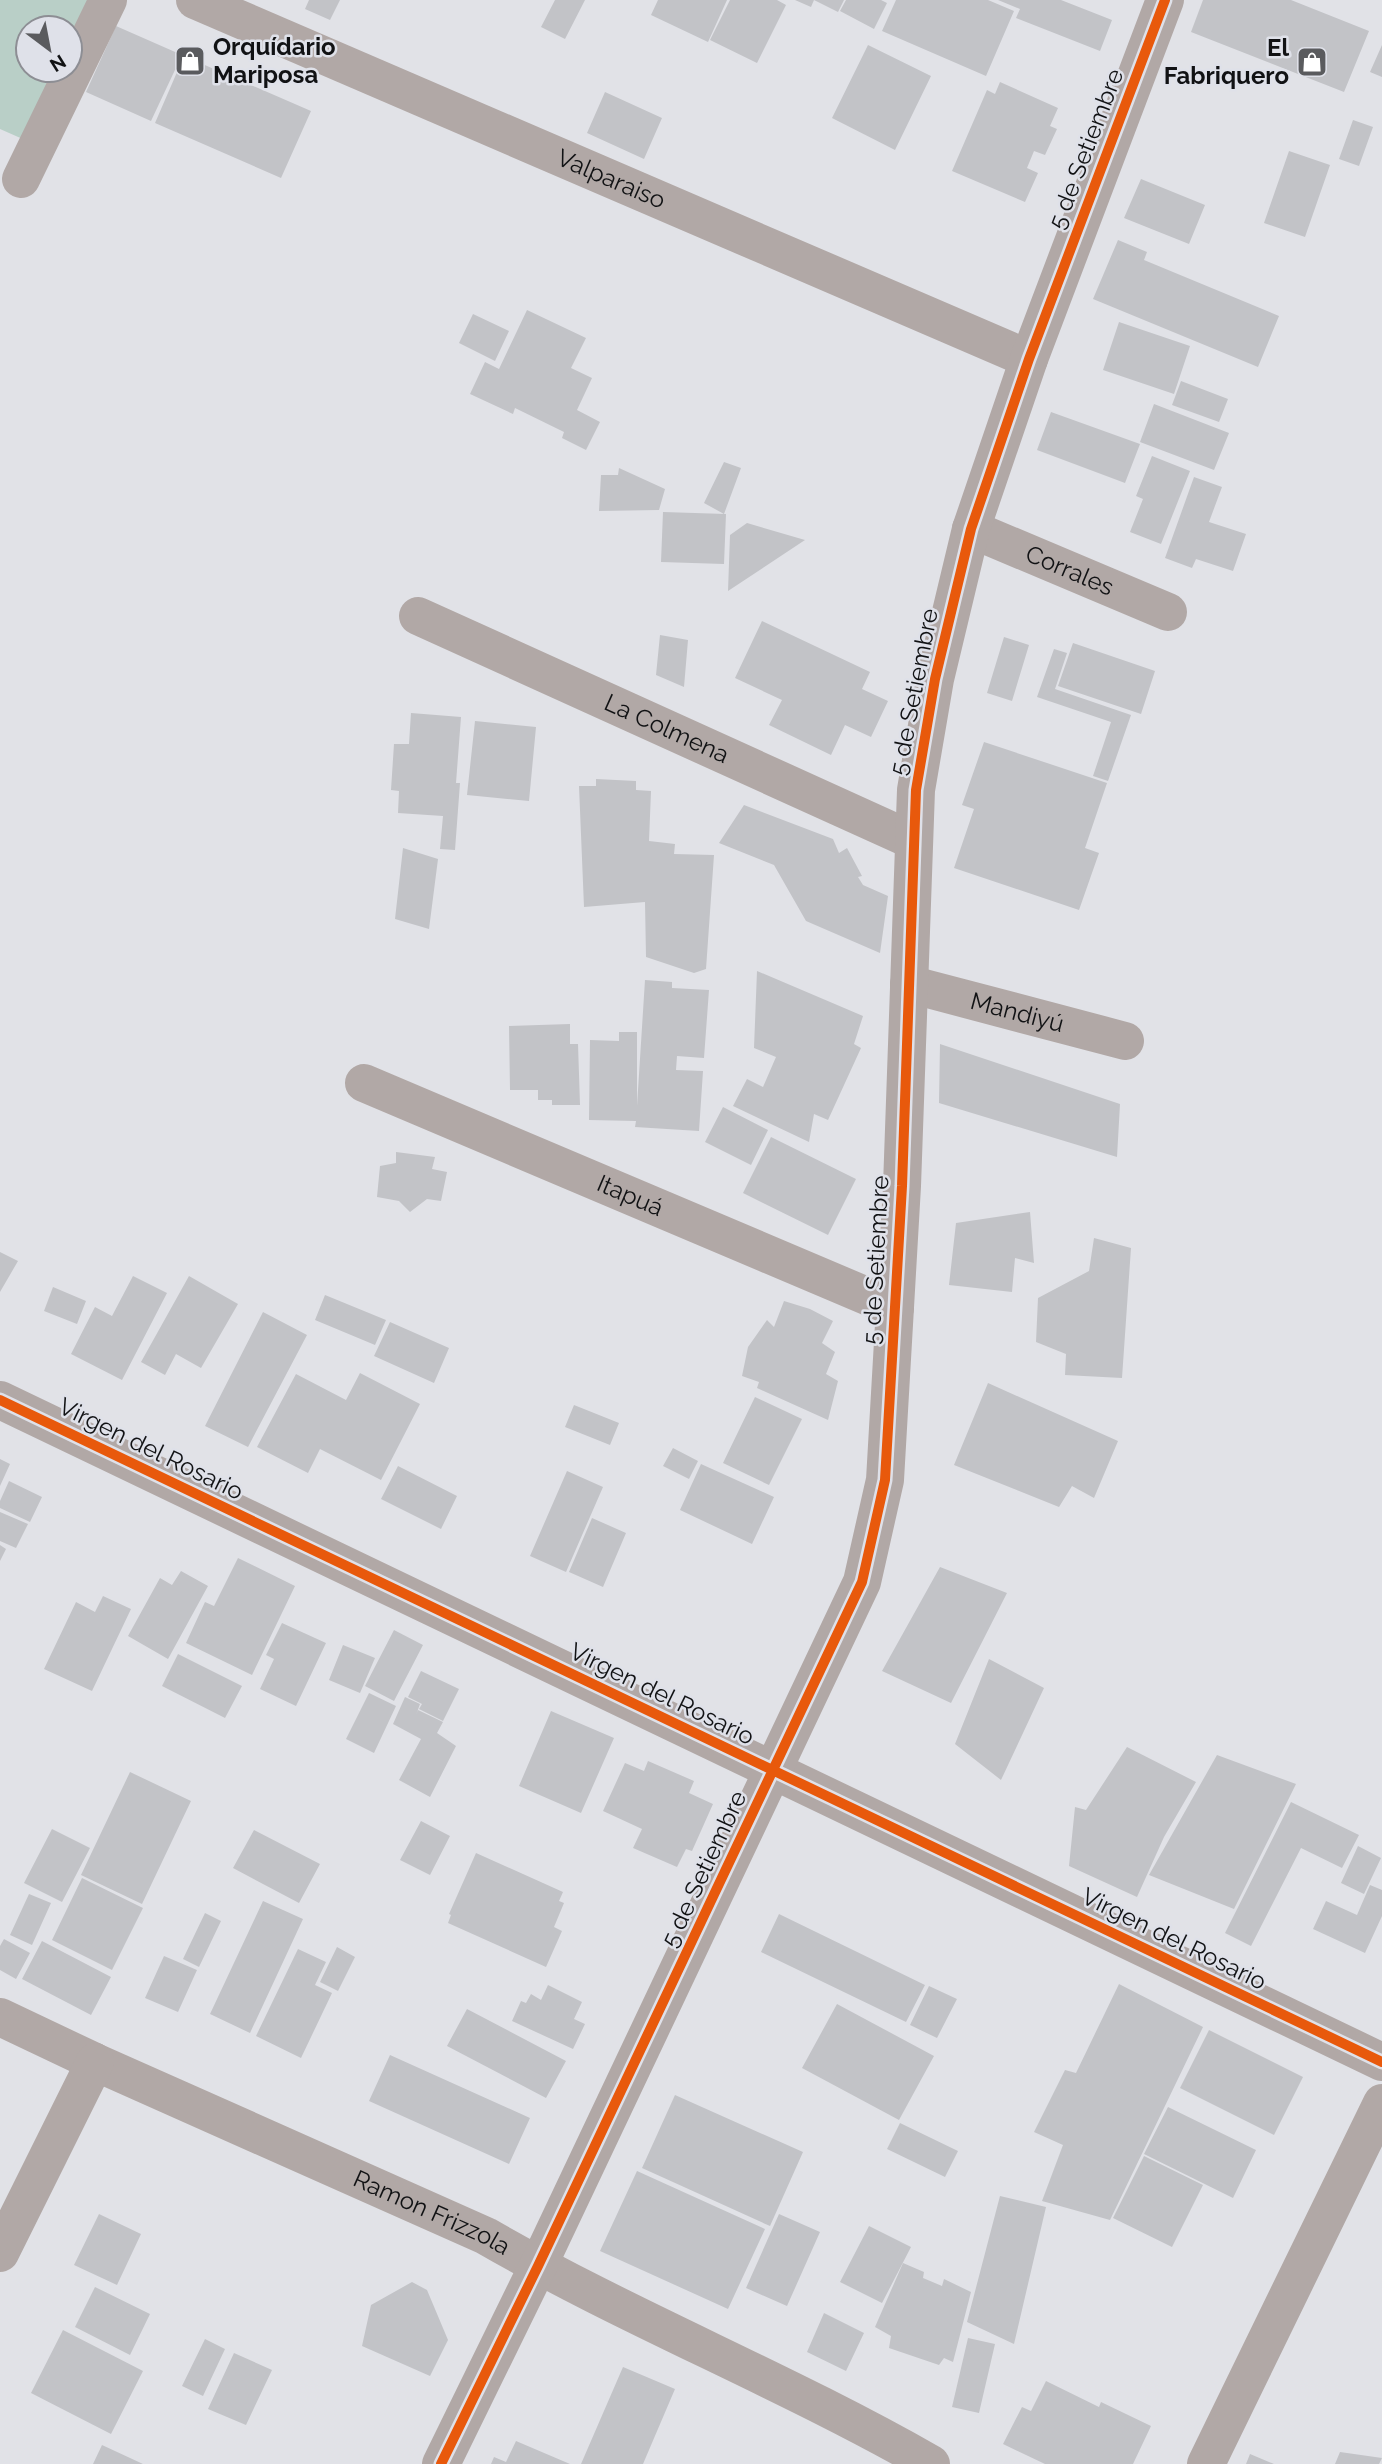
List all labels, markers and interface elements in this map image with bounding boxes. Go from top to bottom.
north arrow [14,14,84,84]
place label: Orquídario Mariposa [213,32,336,89]
place label: El Fabriquero [1164,33,1289,90]
shop icon: Orquídario Mariposa [173,44,207,78]
shop icon: El Fabriquero [1295,45,1329,79]
text: N [46,50,70,77]
street label: 5 de Setiembre [1042,65,1129,233]
street label: Valparaiso [553,143,670,215]
street label: Corrales [1021,539,1118,601]
street label: 5 de Setiembre [883,606,944,778]
street label: La Colmena [600,687,734,769]
street label: Mandiyú [968,986,1067,1038]
street label: Itapuá [593,1168,668,1222]
street label: 5 de Setiembre [857,1175,894,1345]
street label: Virgen del Rosario [54,1391,248,1506]
street label: Virgen del Rosario [565,1636,759,1751]
street label: 5 de Setiembre [655,1786,752,1952]
street label: Virgen del Rosario [1077,1881,1271,1996]
street label: Ramon Frizzola [349,2164,516,2261]

